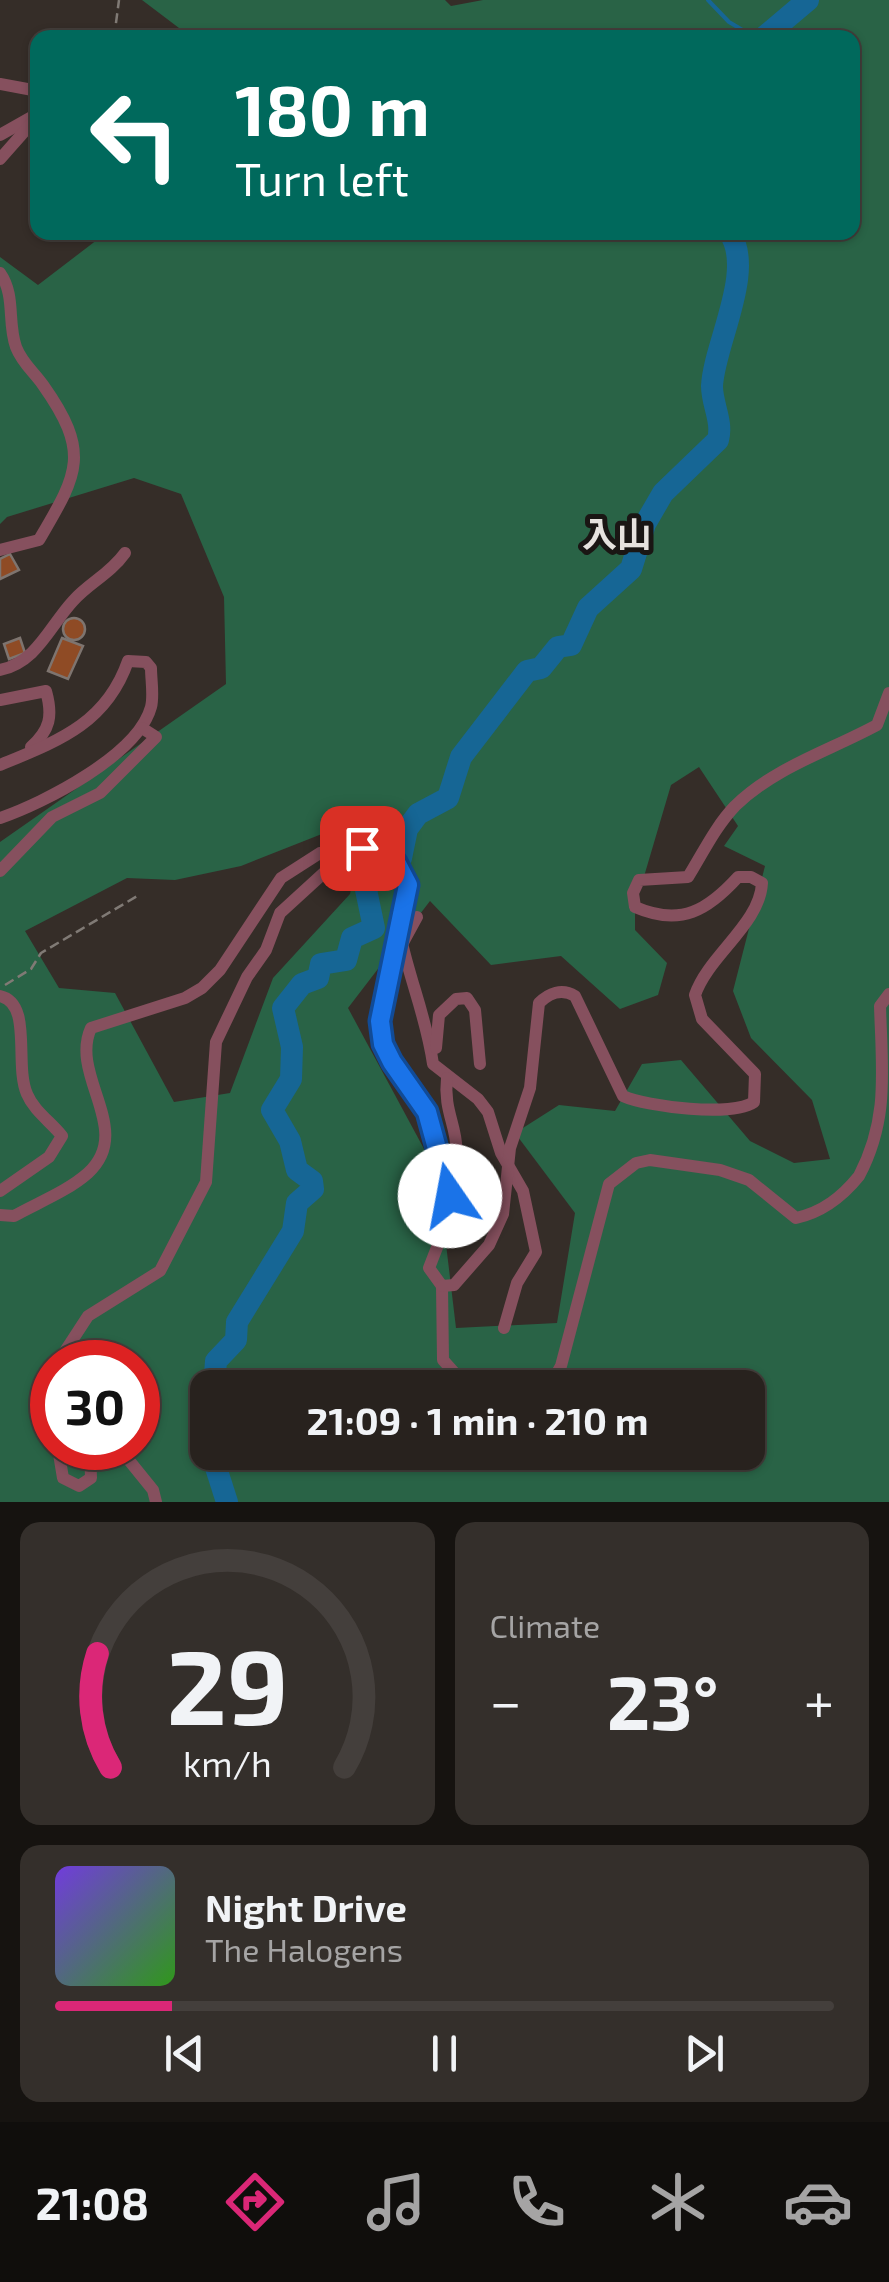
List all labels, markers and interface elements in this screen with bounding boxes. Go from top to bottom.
text: 180 m [235,66,430,150]
icon: left [70,70,200,200]
text: Turn left [235,151,409,205]
district label: 入山 [582,512,652,554]
pin [320,806,405,891]
icon: arrive [335,821,390,876]
position arrow [398,1144,502,1248]
speed limit sign: 30 [30,1340,160,1470]
text: 21:09 · 1 min · 210 m [306,1397,649,1443]
text: Climate [490,1606,600,1644]
text: 29 [166,1621,288,1746]
text: 23° [607,1655,719,1745]
text: − [490,1667,522,1733]
text: + [804,1667,834,1733]
text: km/h [183,1741,272,1784]
text: Night Drive [205,1884,407,1930]
text: The Halogens [205,1930,403,1968]
icon: previous [157,2026,212,2081]
icon: pause [417,2026,472,2081]
icon: next [677,2026,732,2081]
icon: directions [220,2167,290,2237]
icon: music [361,2167,431,2237]
icon: phone [502,2167,572,2237]
icon: climate [643,2167,713,2237]
icon: car [783,2167,853,2237]
text: 21:08 [35,2175,149,2229]

